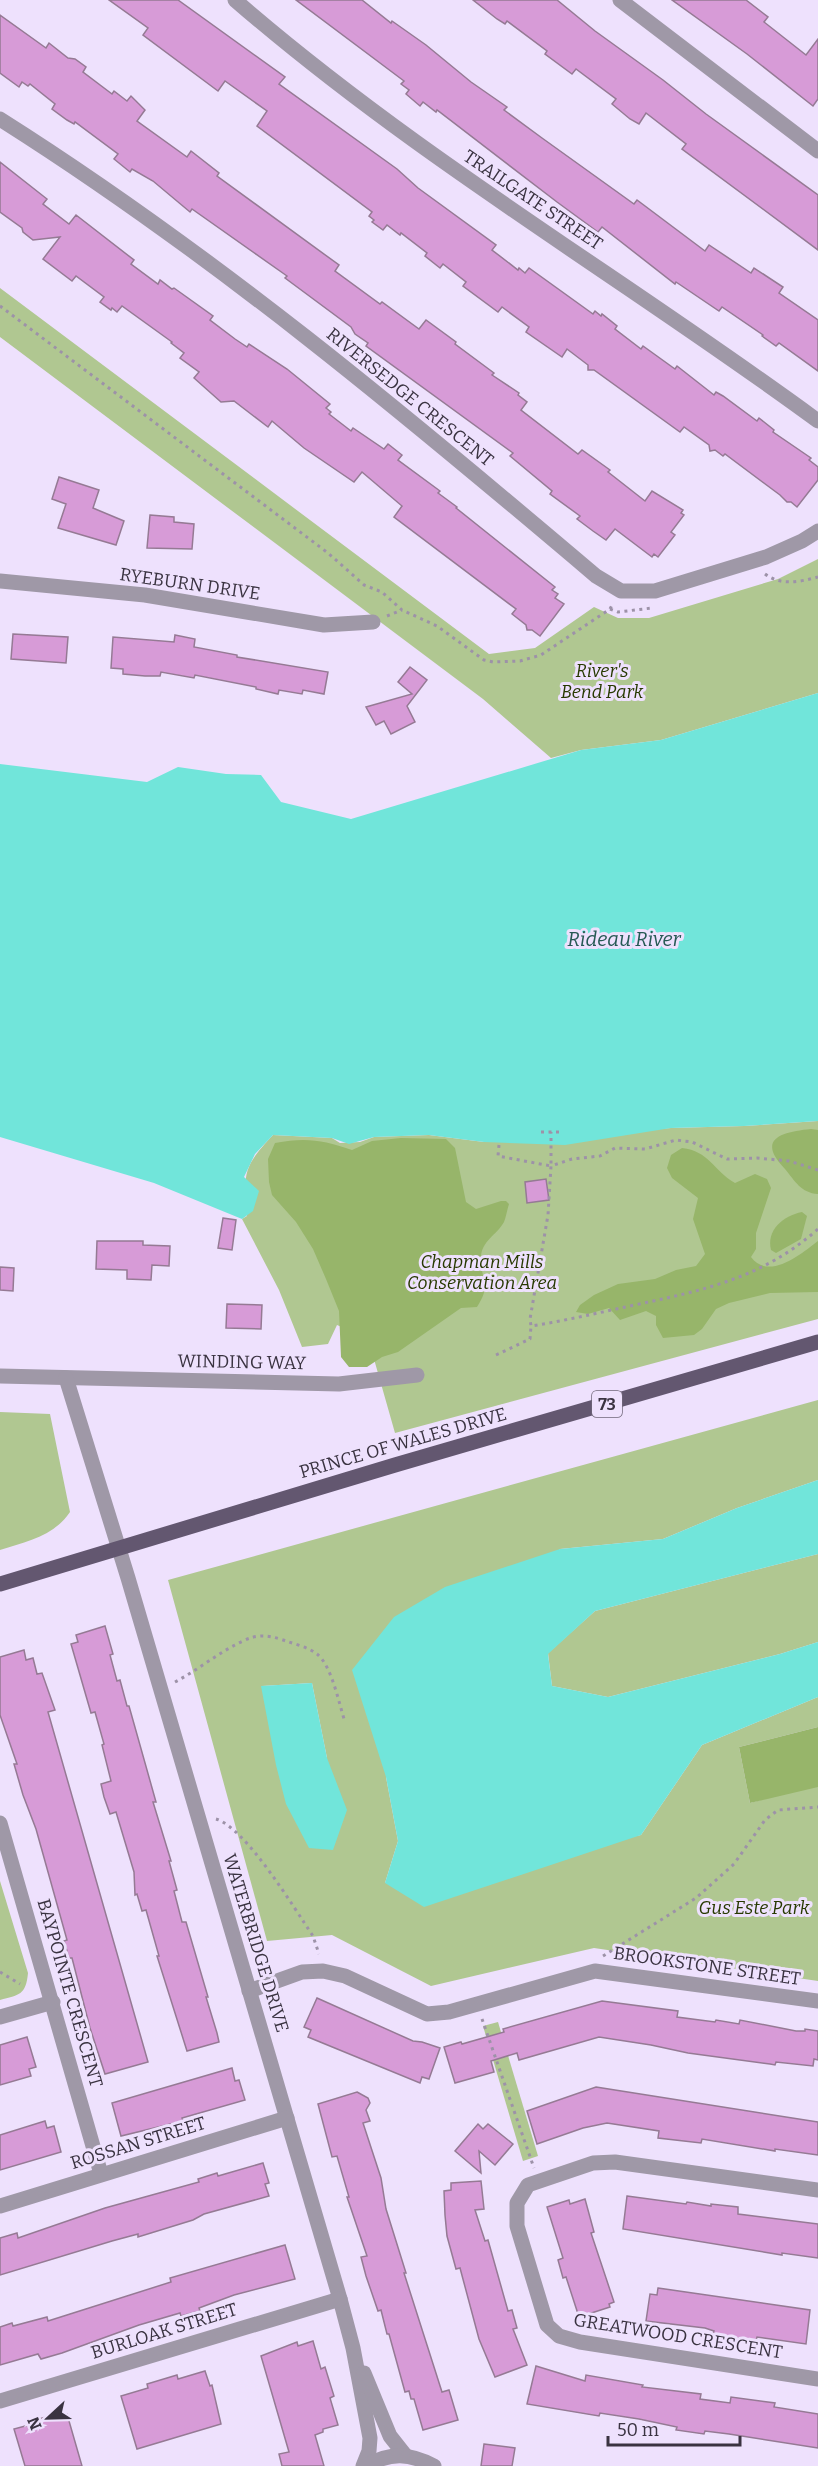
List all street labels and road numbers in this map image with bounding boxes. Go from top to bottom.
street label: TRAILGATE STREET [459,145,607,255]
street label: RIVERSEDGE CRESCENT [322,323,498,471]
street label: RYEBURN DRIVE [118,563,262,605]
street label: WINDING WAY [178,1350,307,1374]
road number: 73 [592,1391,622,1417]
street label: PRINCE OF WALES DRIVE [297,1403,509,1483]
street label: WATERBRIDGE DRIVE [218,1851,294,2035]
street label: BAYPOINTE CRESCENT [33,1896,108,2090]
street label: BROOKSTONE STREET [612,1942,802,1990]
street label: ROSSAN STREET [68,2112,209,2174]
street label: BURLOAK STREET [88,2298,240,2364]
street label: GREATWOOD CRESCENT [572,2309,784,2363]

